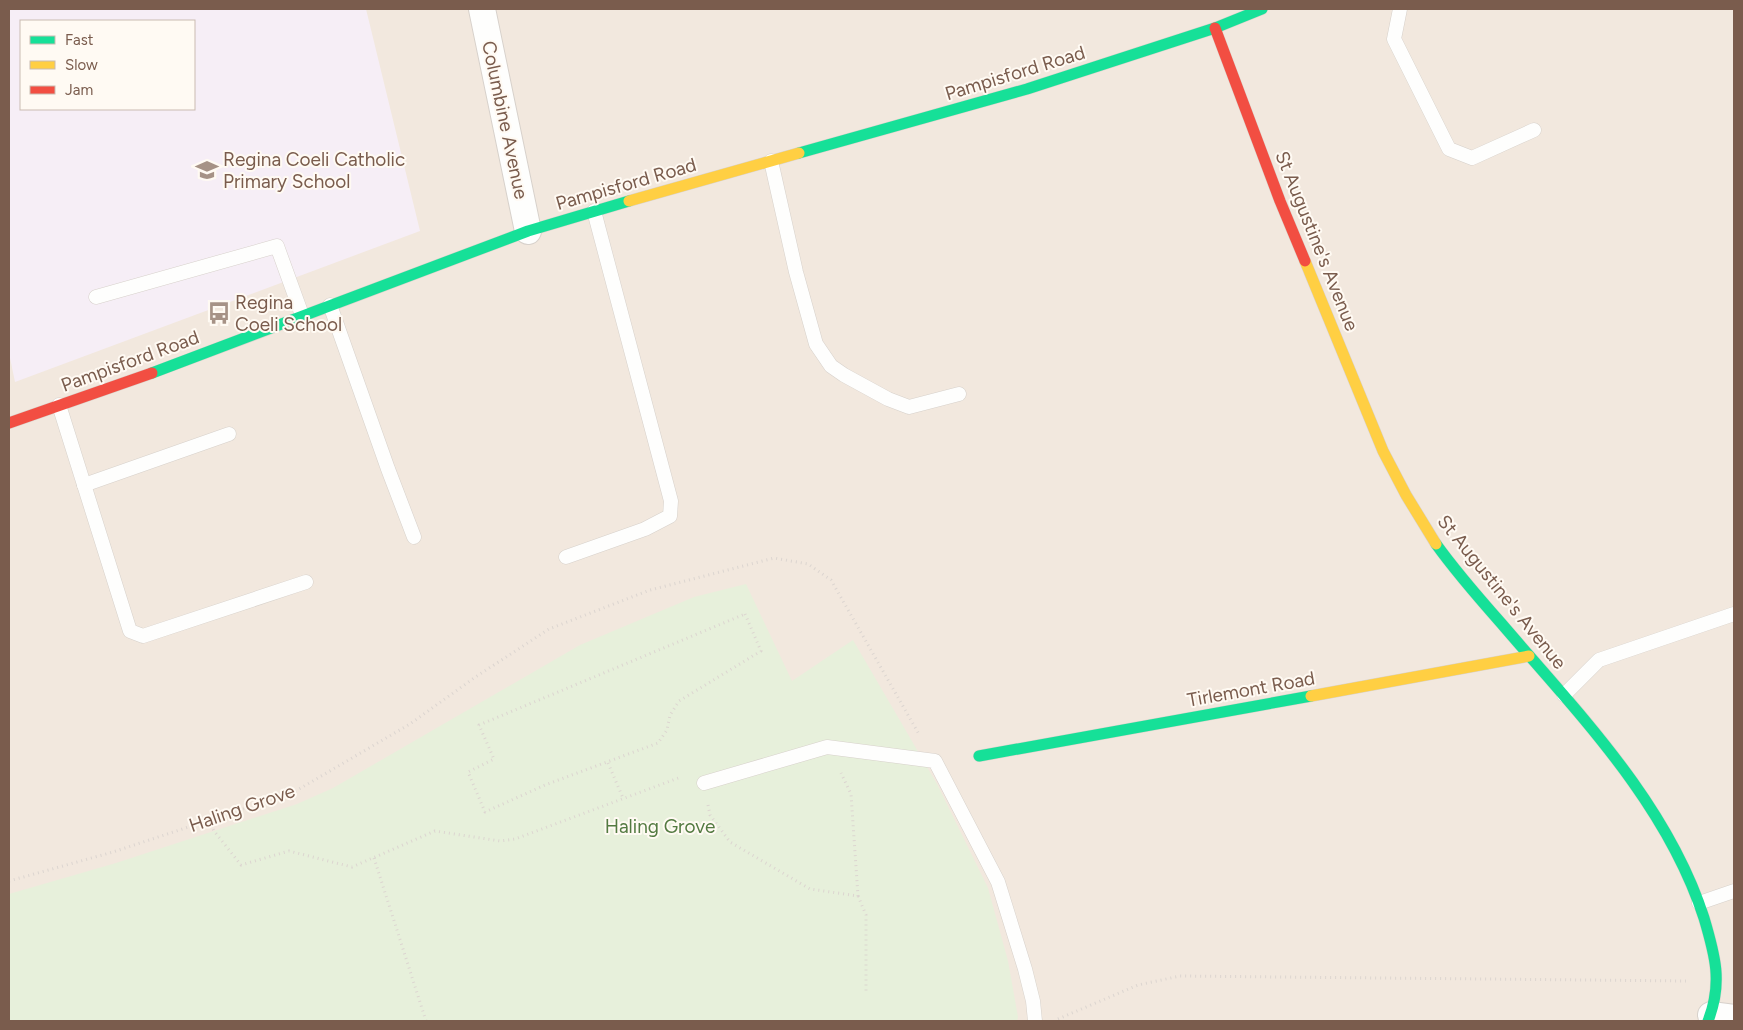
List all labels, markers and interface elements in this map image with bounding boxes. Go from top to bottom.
legend [20,20,195,110]
text: Fast [65,31,94,49]
street label: Columbine Avenue [477,39,533,201]
street label: Pampisford Road [942,41,1088,105]
text: Slow [65,56,98,74]
text: Jam [65,81,93,99]
place label: Regina Coeli Catholic Primary School [223,148,405,193]
street label: St Augustine's Avenue [1270,148,1364,334]
street label: Pampisford Road [553,153,699,215]
school or university icon: Regina Coeli Catholic Primary School [194,157,220,183]
place label: Regina Coeli School [235,291,342,336]
bus stop icon: Regina Coeli School [206,300,232,326]
street label: Pampisford Road [58,325,202,397]
street label: St Augustine's Avenue [1433,510,1571,674]
street label: Tirlemont Road [1185,666,1317,712]
street label: Haling Grove [186,779,298,837]
park label: Haling Grove [605,815,715,838]

